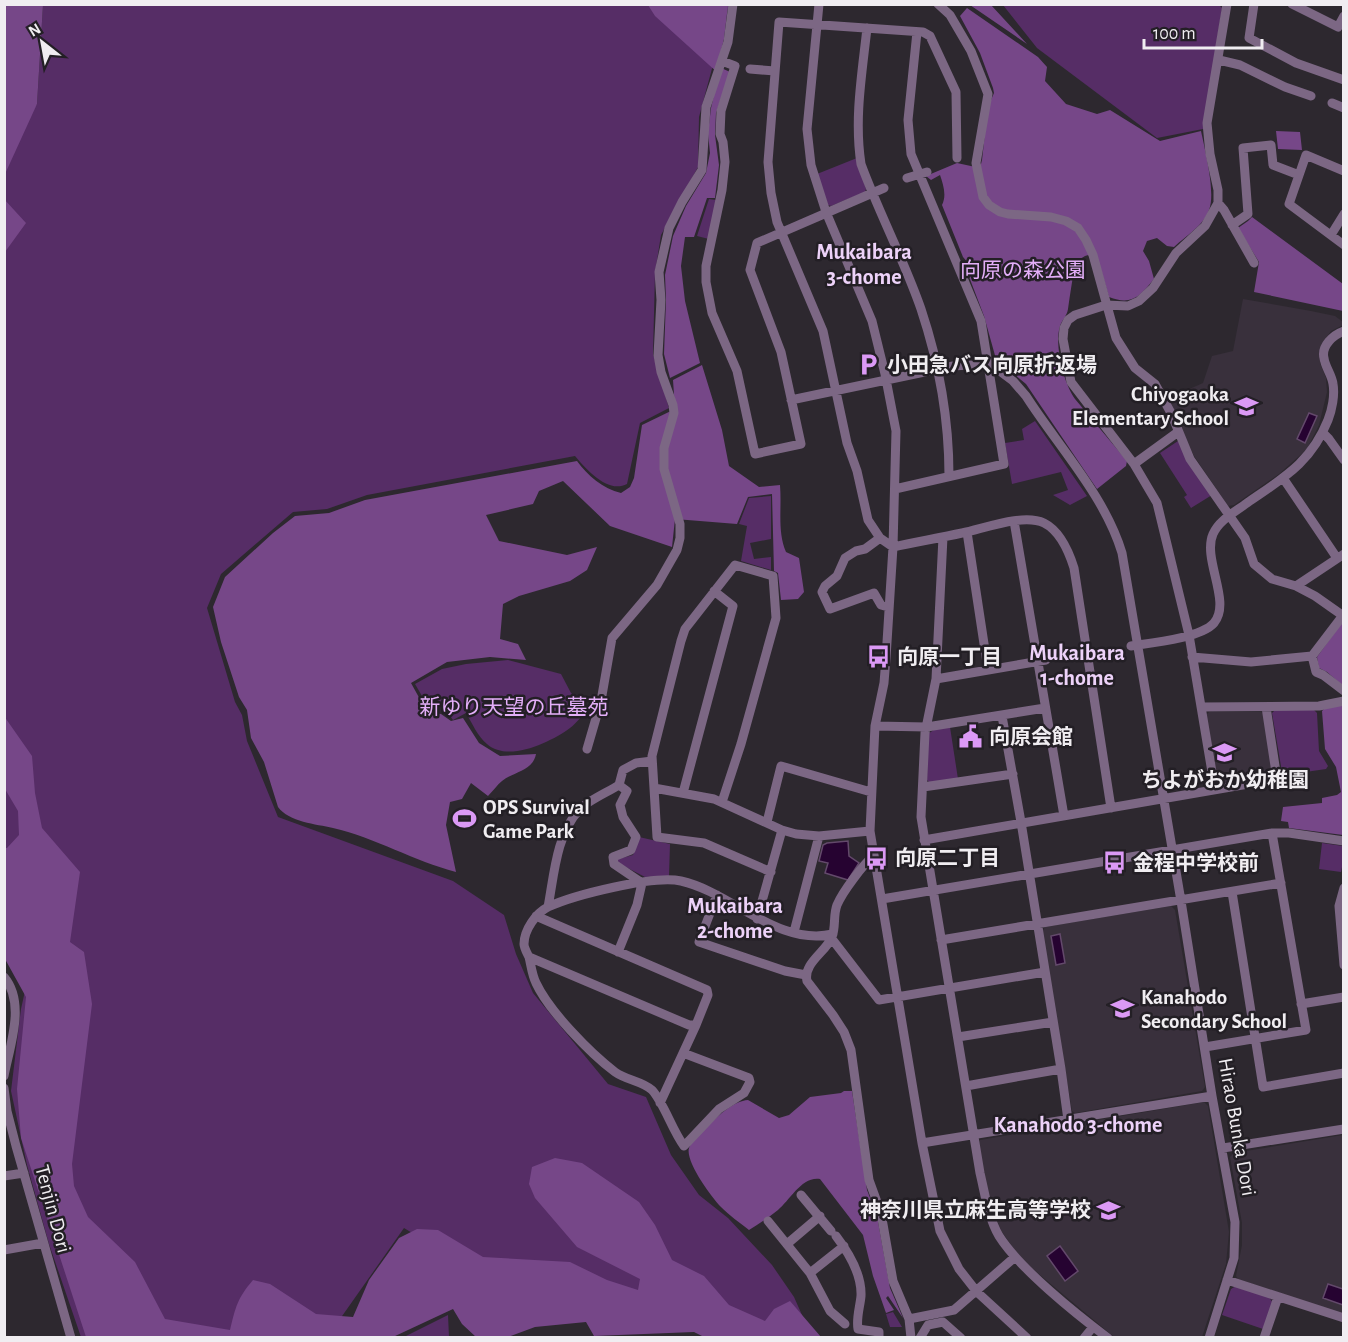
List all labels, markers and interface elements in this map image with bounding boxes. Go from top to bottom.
north arrow [12,12,72,72]
scale bar [1144,12,1262,50]
text: N [26,20,44,40]
text: 100 m [1153,25,1196,43]
district label: Mukaibara 3-chome [816,241,912,288]
park label: 向原の森公園 [960,259,1086,281]
parking icon: 小田急バス向原折返場 [856,352,882,378]
place label: 小田急バス向原折返場 [887,354,1097,376]
place label: Chiyogaoka Elementary School [1072,384,1229,429]
school or university icon: Chiyogaoka Elementary School [1234,393,1260,419]
district label: Mukaibara 1-chome [1029,642,1125,689]
bus stop icon: 向原一丁目 [866,644,892,670]
place label: 向原一丁目 [897,646,1002,668]
park label: 新ゆり天望の丘墓苑 [420,696,609,718]
public building icon: 向原会館 [958,724,984,750]
place label: 向原会館 [989,726,1073,748]
school or university icon: ちよがおか幼稚園 [1212,739,1238,765]
place label: ちよがおか幼稚園 [1141,768,1309,791]
place label: OPS Survival Game Park [483,797,590,842]
sports icon: OPS Survival Game Park [452,806,478,832]
bus stop icon: 向原二丁目 [864,845,890,871]
place label: 向原二丁目 [895,847,1000,869]
bus stop icon: 金程中学校前 [1102,850,1128,876]
place label: 金程中学校前 [1133,851,1259,874]
district label: Mukaibara 2-chome [687,895,783,942]
place label: Kanahodo Secondary School [1141,987,1287,1032]
school or university icon: Kanahodo Secondary School [1110,996,1136,1022]
street label: Hirao Bunka Dori [1215,1056,1259,1198]
district label: Kanahodo 3-chome [994,1114,1162,1136]
street label: Tenjin Dori [31,1163,75,1255]
school or university icon: 神奈川県立麻生高等学校 [1096,1197,1122,1223]
place label: 神奈川県立麻生高等学校 [860,1198,1091,1221]

